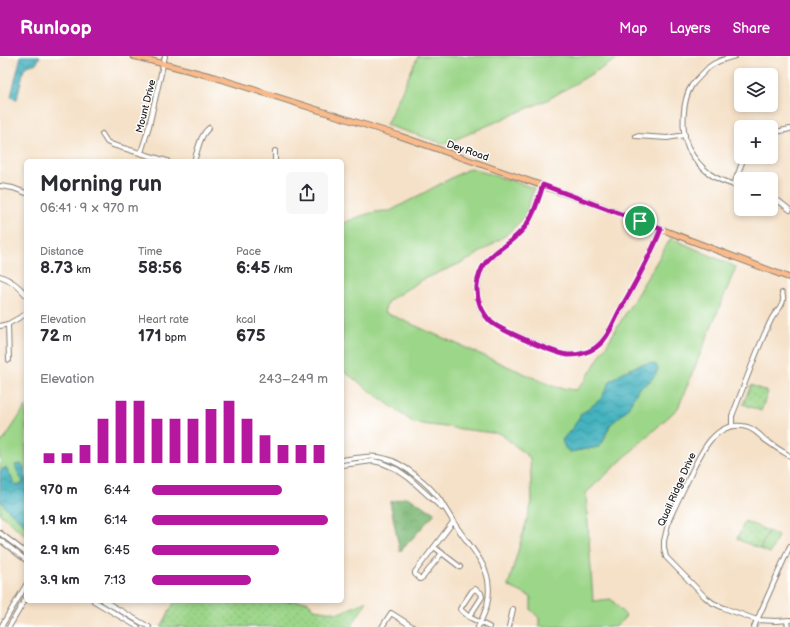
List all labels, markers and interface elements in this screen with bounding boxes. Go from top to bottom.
text: Runloop [20,17,92,40]
text: Map [619,20,647,37]
text: Layers [669,20,711,37]
text: Share [733,20,770,37]
map controls [734,68,778,216]
button: layers [734,68,778,112]
street label: Mount Drive [134,78,158,134]
button: + [734,120,778,164]
street label: Dey Road [445,138,491,164]
text: Morning run [40,171,162,198]
button: share [286,172,328,214]
button: − [734,172,778,216]
text: 06:41 · 9 × 970 m [40,200,139,216]
pin [623,204,657,238]
icon: arrive [629,210,651,232]
text: Distance [40,245,84,258]
text: Time [138,245,162,258]
text: Pace [236,245,261,258]
text: 8.73 [40,258,73,278]
text: 58:56 [138,258,182,278]
text: 6:45 [236,258,270,278]
text: km [73,263,91,276]
text: /km [270,263,293,276]
text: Elevation [40,313,86,326]
text: Heart rate [138,313,189,326]
text: kcal [236,313,256,326]
text: 72 [40,326,60,346]
text: 171 [138,326,162,346]
text: 675 [236,326,266,346]
text: m [60,331,72,344]
text: bpm [162,331,186,344]
text: Elevation [40,371,94,387]
text: 243–249 m [259,371,328,387]
street label: Quail Ridge Drive [655,451,699,528]
text: 970 m [40,482,78,498]
text: 6:44 [104,482,130,498]
text: 1.9 km [40,512,77,528]
text: 6:14 [104,512,128,528]
text: 2.9 km [40,542,80,558]
text: 6:45 [104,542,130,558]
text: 3.9 km [40,572,79,588]
text: 7:13 [104,572,126,588]

